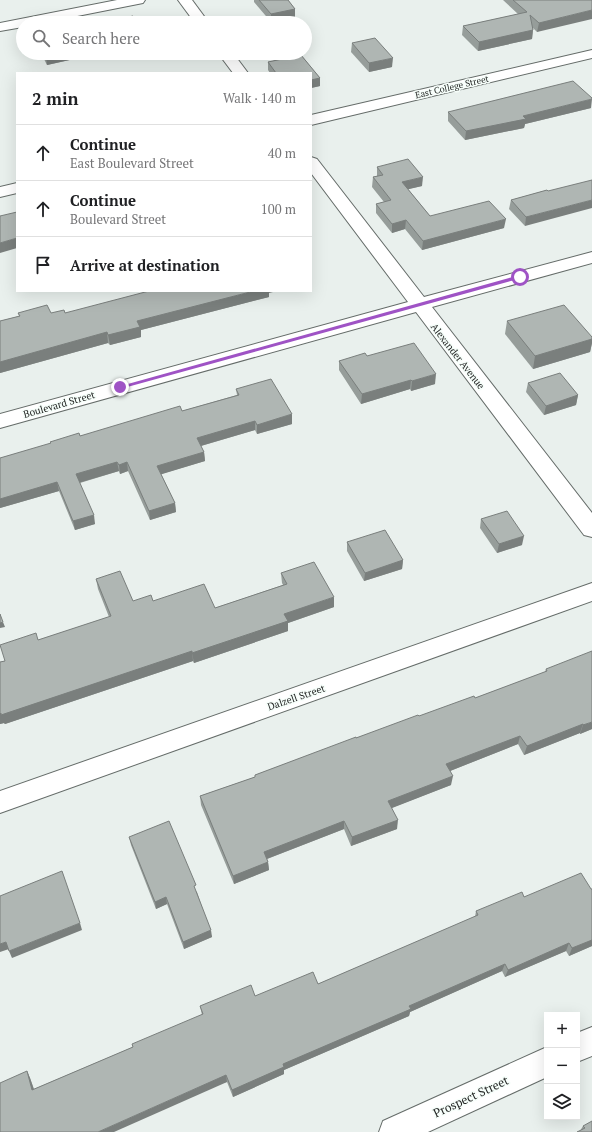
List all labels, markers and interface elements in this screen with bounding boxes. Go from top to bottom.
search box [16,16,312,60]
icon: search [30,27,52,49]
text: Search here [62,28,140,48]
street label: East College Street [414,73,491,101]
text: 2 min [32,87,79,110]
text: Walk · 140 m [223,89,296,107]
text: Continue [70,134,136,154]
icon: ahead [32,142,54,164]
text: 40 m [268,144,296,162]
text: East Boulevard Street [70,154,194,172]
text: Continue [70,190,136,210]
icon: ahead [32,198,54,220]
text: 100 m [261,200,296,218]
text: Boulevard Street [70,210,166,228]
icon: arrive [32,254,54,276]
text: Arrive at destination [70,255,220,275]
route start [511,268,529,286]
street label: Alexander Avenue [428,321,487,392]
route end [111,378,129,396]
street label: Boulevard Street [22,388,97,421]
street label: Dalzell Street [266,681,327,713]
map controls [544,1012,580,1120]
button: + [544,1012,580,1048]
button: − [544,1048,580,1084]
street label: Prospect Street [431,1072,511,1121]
button: layers [544,1084,580,1120]

